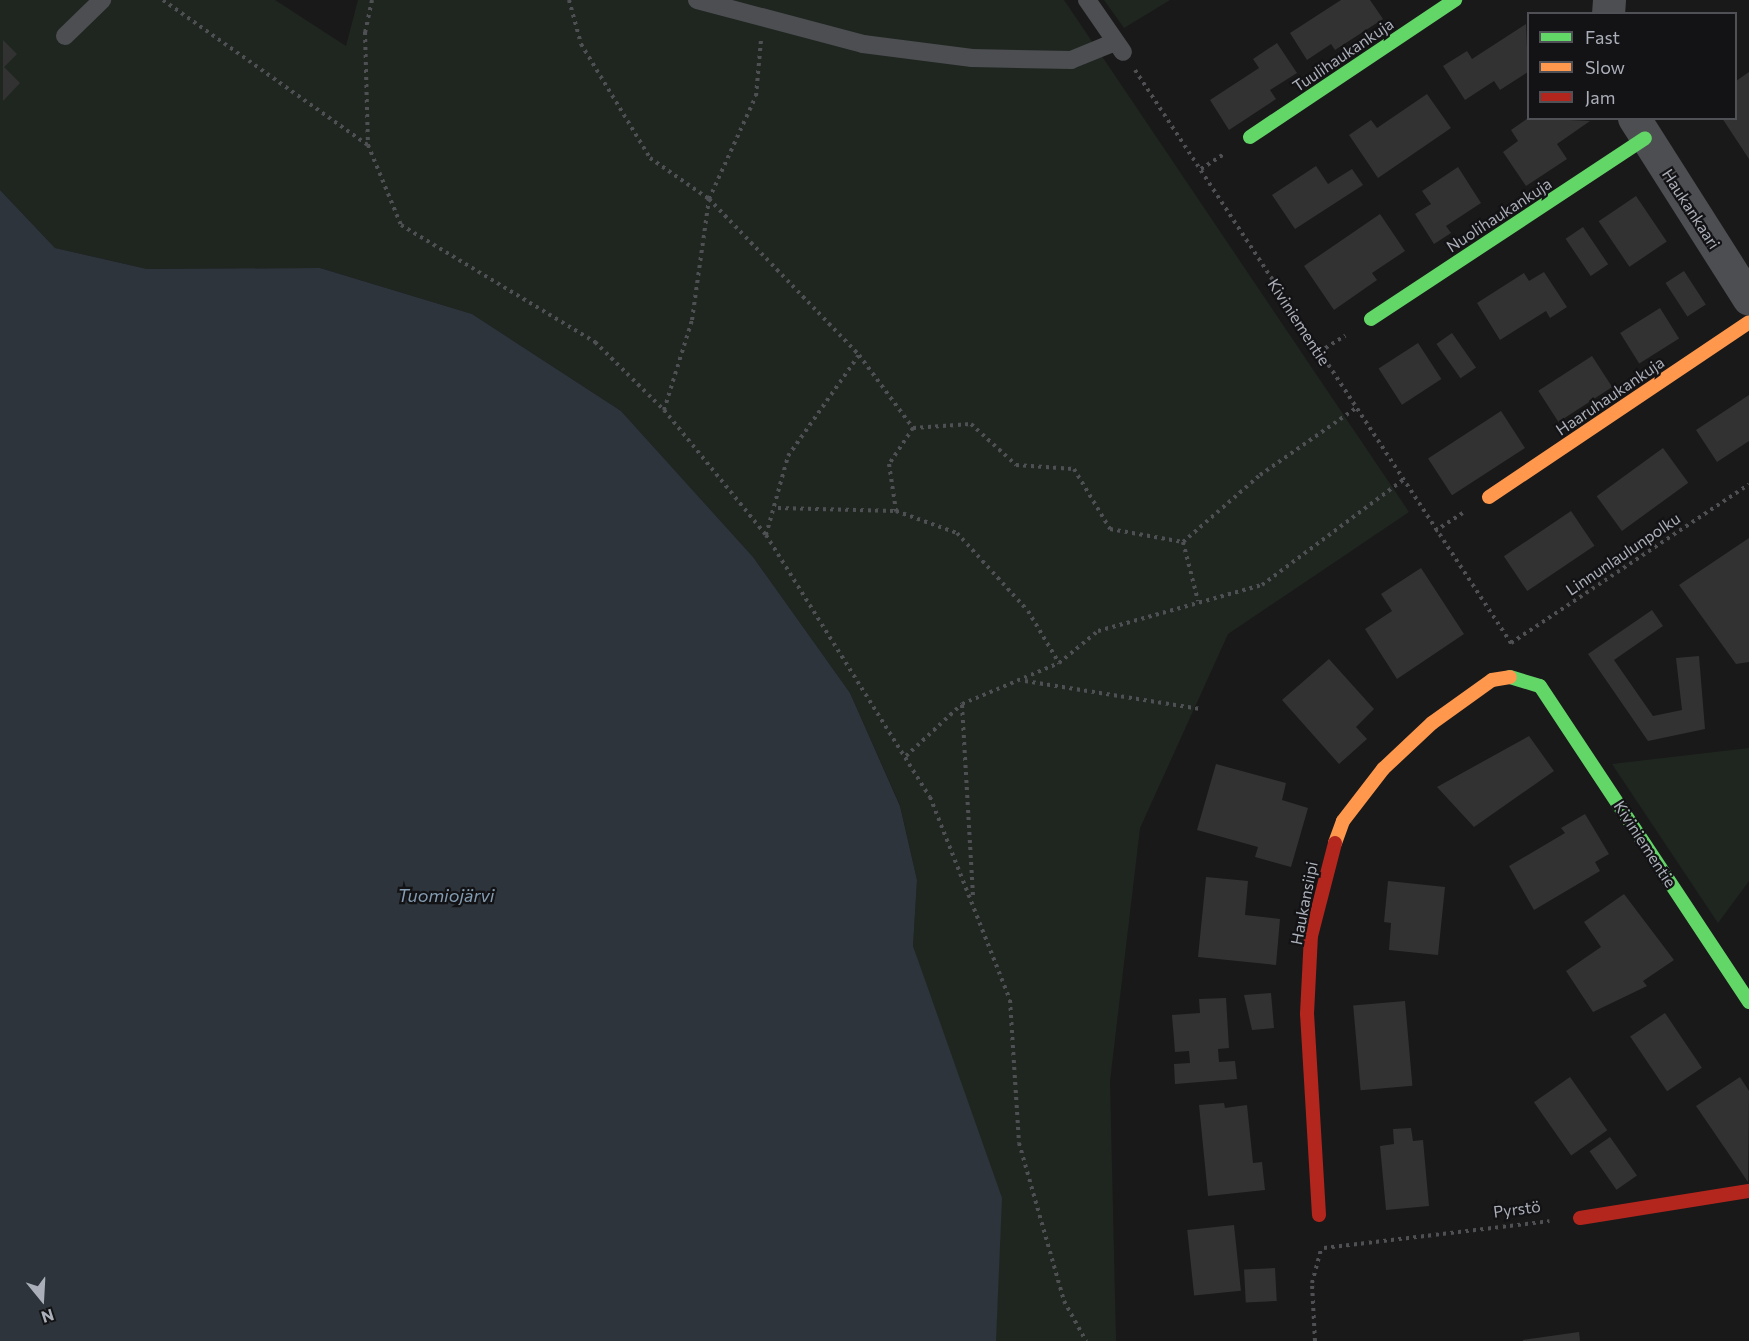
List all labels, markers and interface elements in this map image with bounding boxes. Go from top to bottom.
legend [1527,12,1737,120]
street label: Tuulihaukankuja [1289,14,1397,96]
text: Fast [1585,26,1620,48]
text: Slow [1585,56,1625,78]
text: Jam [1585,86,1615,108]
street label: Haukankaari [1658,165,1724,253]
street label: Nuolihaukankuja [1443,174,1555,256]
street label: Kiviniementie [1264,275,1334,369]
street label: Haaruhaukankuja [1552,353,1668,439]
street label: Linnunlaulunpolku [1562,509,1684,599]
street label: Kiviniementie [1610,797,1680,891]
street label: Haukansiipi [1287,860,1321,946]
water label: Tuomiojärvi [398,884,494,906]
street label: Pyrstö [1492,1197,1542,1221]
north arrow [12,1269,72,1329]
text: N [39,1306,56,1327]

